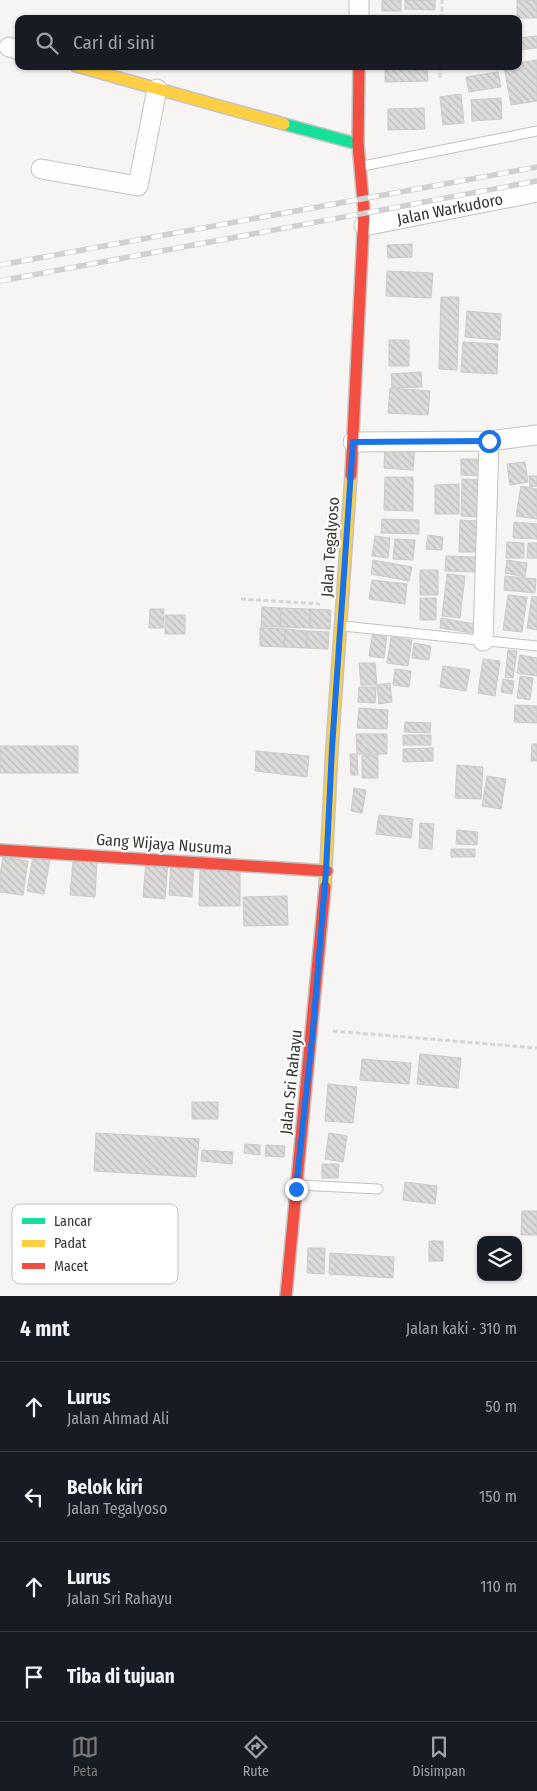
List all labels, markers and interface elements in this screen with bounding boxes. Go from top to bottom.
search box [15,15,522,70]
icon: search [33,29,61,57]
text: Cari di sini [73,31,155,54]
street label: Jalan Warkudoro [395,189,505,229]
route start [478,430,501,453]
street label: Jalan Tegalyoso [317,496,343,598]
street label: Gang Wijaya Nusuma [95,830,233,858]
street label: Jalan Sri Rahayu [276,1029,306,1135]
route end [285,1178,308,1201]
legend [12,1204,178,1284]
text: Lancar [54,1213,92,1230]
text: Padat [54,1235,87,1252]
map controls [477,1236,522,1281]
button: layers [477,1236,522,1281]
text: Macet [54,1258,88,1275]
text: 4 mnt [20,1316,70,1342]
text: Jalan kaki · 310 m [406,1319,517,1338]
text: Lurus [67,1386,111,1409]
icon: ahead [20,1393,48,1421]
text: 50 m [485,1397,517,1416]
text: Jalan Ahmad Ali [67,1409,169,1428]
text: Belok kiri [67,1476,143,1499]
icon: left [20,1483,48,1511]
text: 150 m [479,1487,517,1506]
text: Jalan Tegalyoso [67,1499,167,1518]
text: Lurus [67,1566,111,1589]
icon: ahead [20,1573,48,1601]
text: 110 m [480,1577,517,1596]
text: Jalan Sri Rahayu [67,1589,172,1608]
icon: arrive [20,1663,48,1691]
text: Tiba di tujuan [67,1665,175,1688]
tab: Peta [71,1733,99,1780]
tab: Rute [242,1733,270,1780]
tab: Disimpan [412,1733,466,1780]

